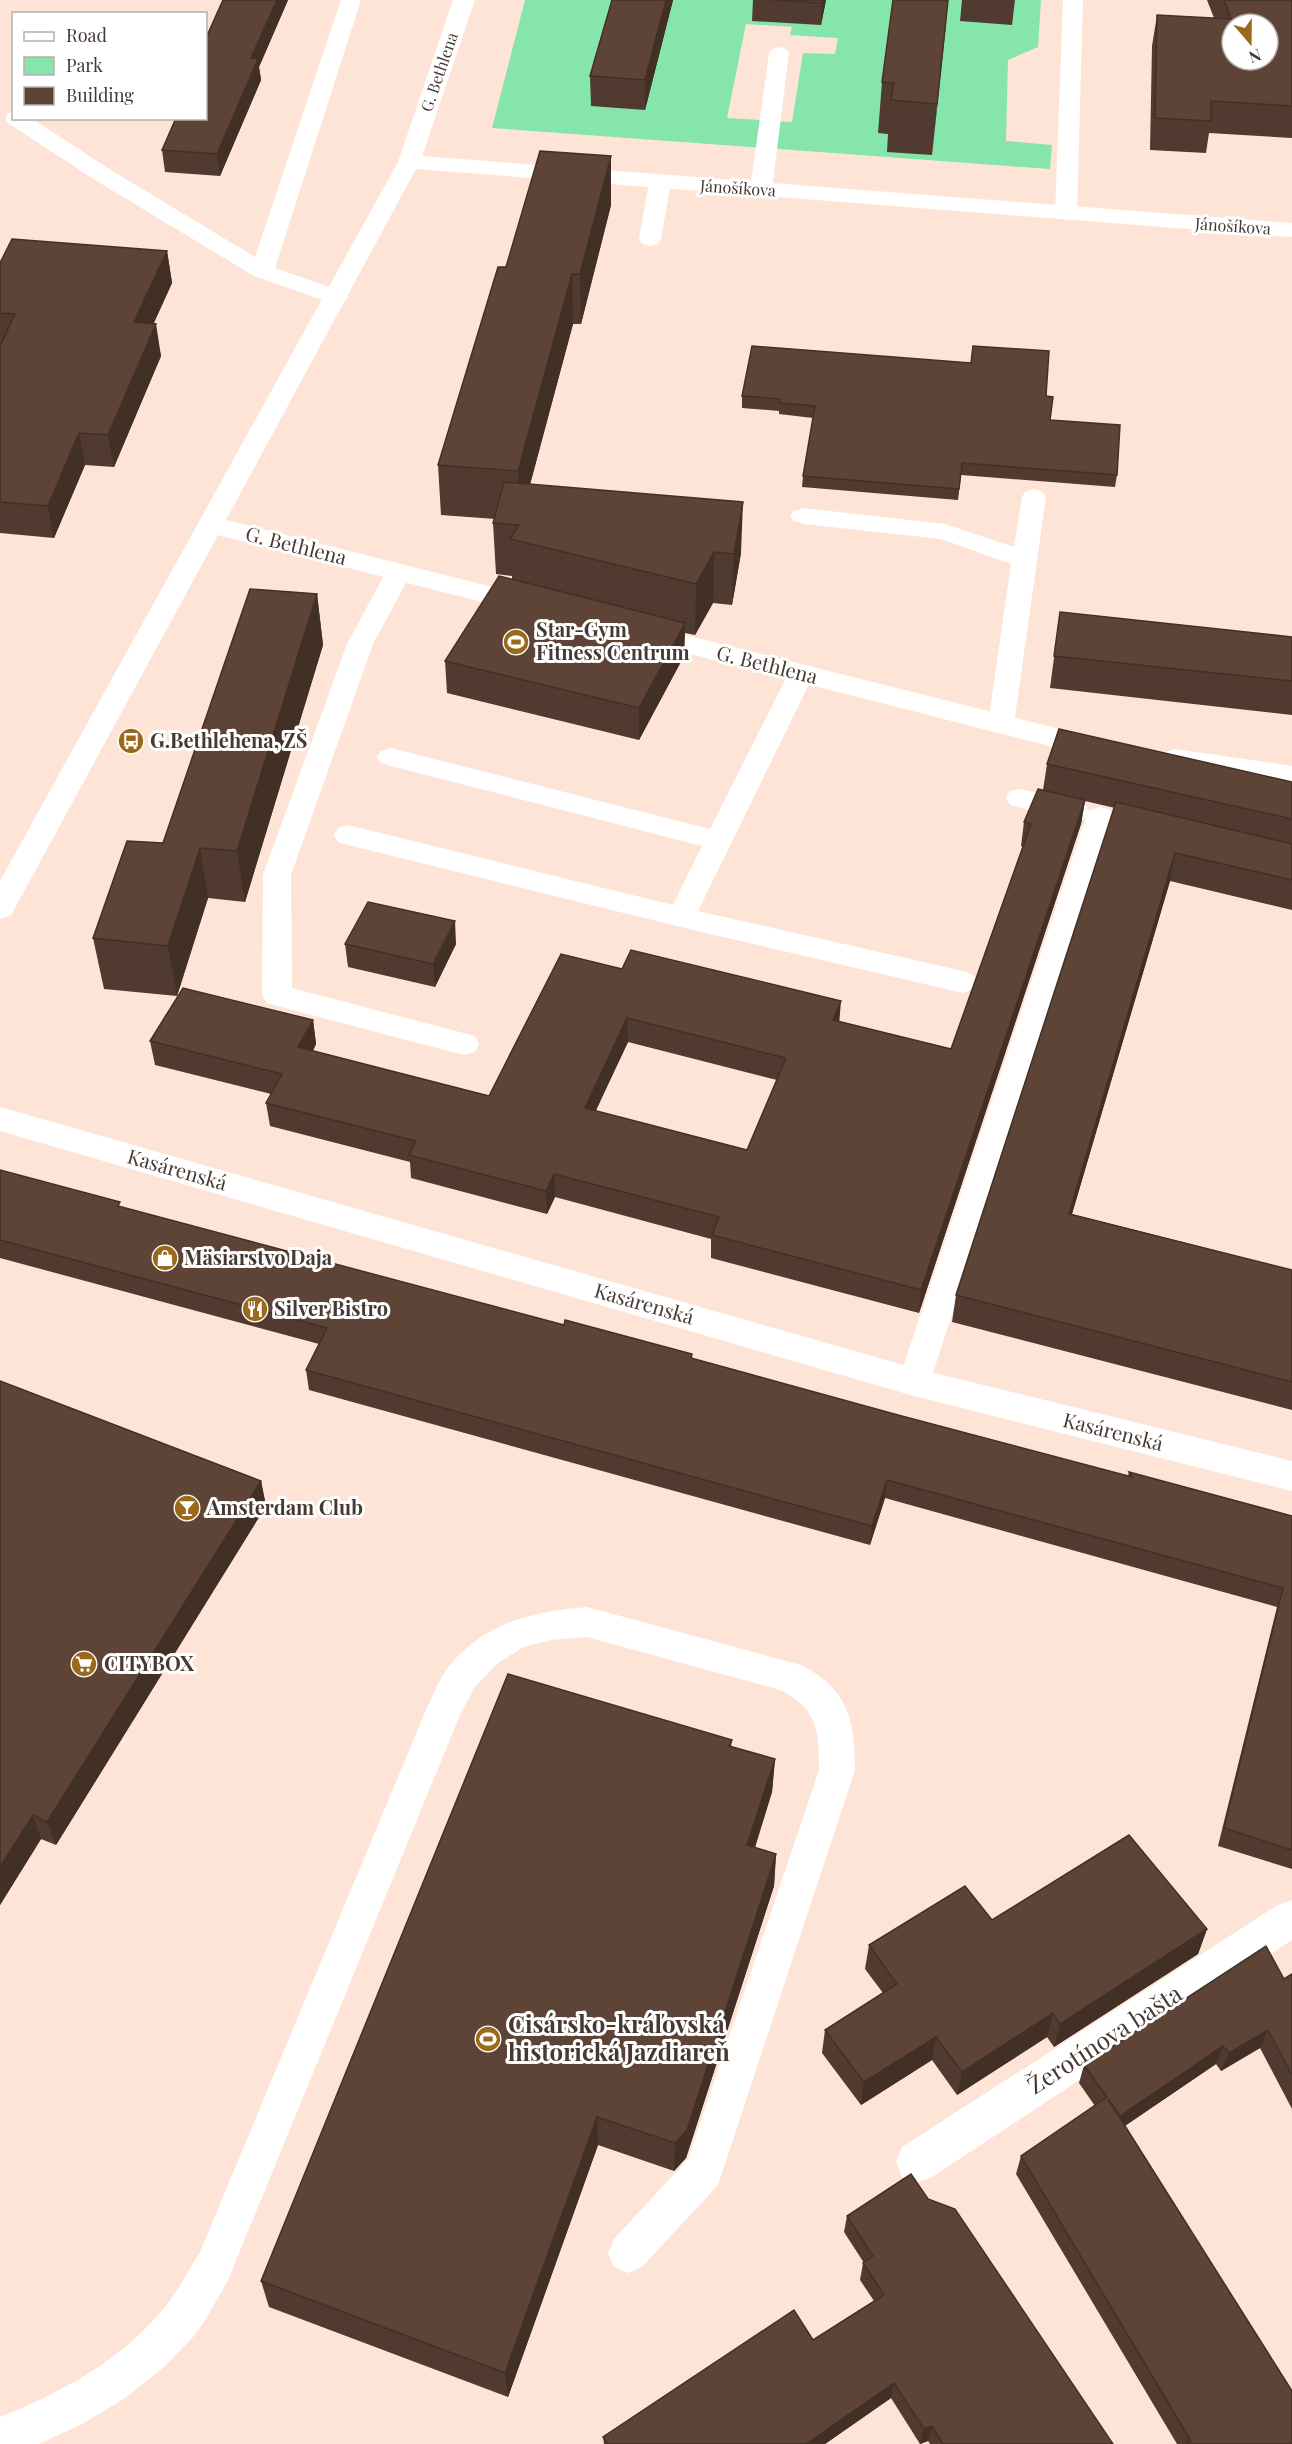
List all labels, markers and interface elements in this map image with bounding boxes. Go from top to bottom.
legend [12,12,207,120]
north arrow [1220,12,1280,72]
text: Road [66,23,107,47]
street label: G. Bethlena [415,29,462,114]
text: N [1246,45,1264,69]
text: Park [66,53,103,77]
text: Building [66,83,134,107]
street label: Jánošíkova [699,174,777,201]
street label: Jánošíkova [1194,212,1272,239]
street label: G. Bethlena [243,519,350,570]
place label: Star-Gym Fitness Centrum [536,615,690,665]
sports icon: Star-Gym Fitness Centrum [501,627,531,657]
street label: G. Bethlena [714,638,821,689]
bus stop icon: G.Bethlehena, ZŠ [116,726,146,756]
place label: G.Bethlehena, ZŠ [150,726,307,753]
street label: Kasárenská [125,1141,230,1196]
shop icon: Mäsiarstvo Daja [150,1243,180,1273]
place label: Mäsiarstvo Daja [184,1243,333,1270]
street label: Kasárenská [592,1275,697,1330]
restaurant icon: Silver Bistro [240,1294,270,1324]
place label: Silver Bistro [274,1294,388,1321]
street label: Kasárenská [1060,1405,1166,1456]
bar icon: Amsterdam Club [172,1493,202,1523]
place label: Amsterdam Club [206,1493,363,1520]
supermarket icon: CITYBOX [69,1649,99,1679]
place label: CITYBOX [104,1649,195,1676]
street label: Žerotínova bašta [1020,1976,1187,2100]
place label: Cisársko-kráľovská historická Jazdiareň [508,2007,730,2067]
sports icon: Cisársko-kráľovská historická Jazdiareň [473,2024,503,2054]

